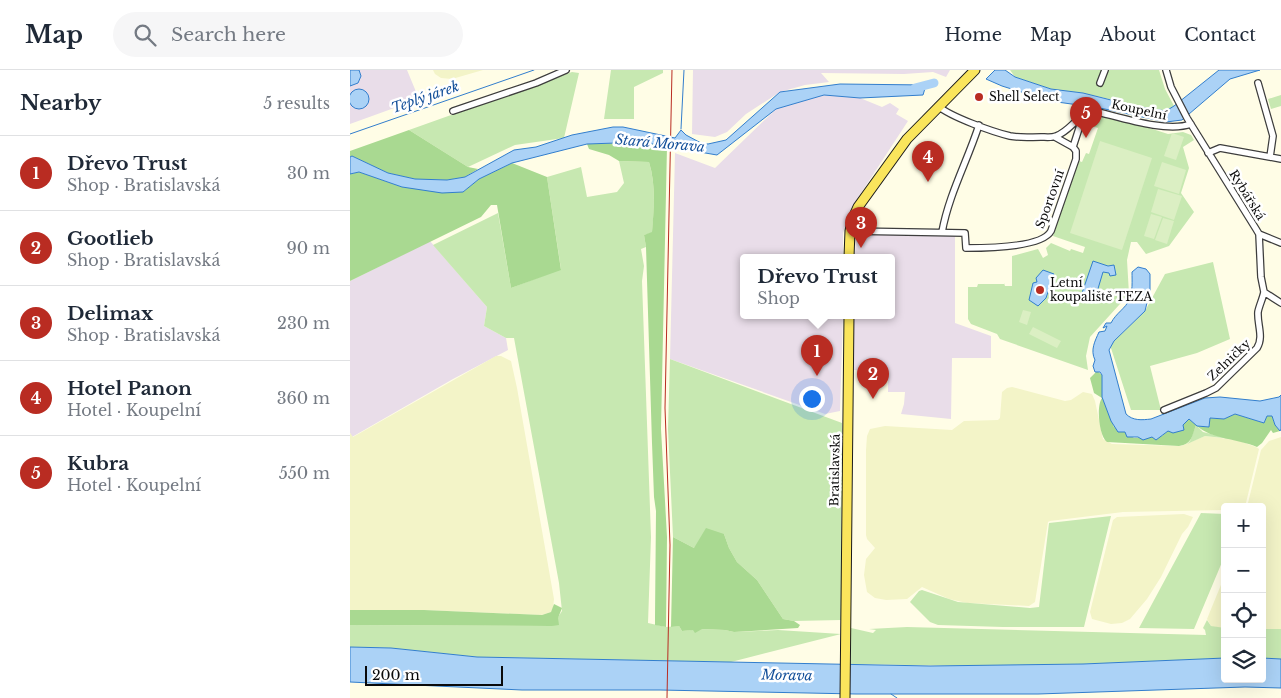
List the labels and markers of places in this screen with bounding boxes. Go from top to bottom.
place label: Shell Select [989,89,1060,104]
marker: Shell Select [973,91,985,103]
pin: 5 [1070,97,1102,138]
pin: 4 [912,141,944,182]
pin: 3 [845,207,877,248]
place label: Letní koupaliště TEZA [1050,275,1153,304]
marker: Letní koupaliště TEZA [1034,284,1046,296]
pin: 1 [801,335,833,376]
pin: 2 [857,358,889,399]

